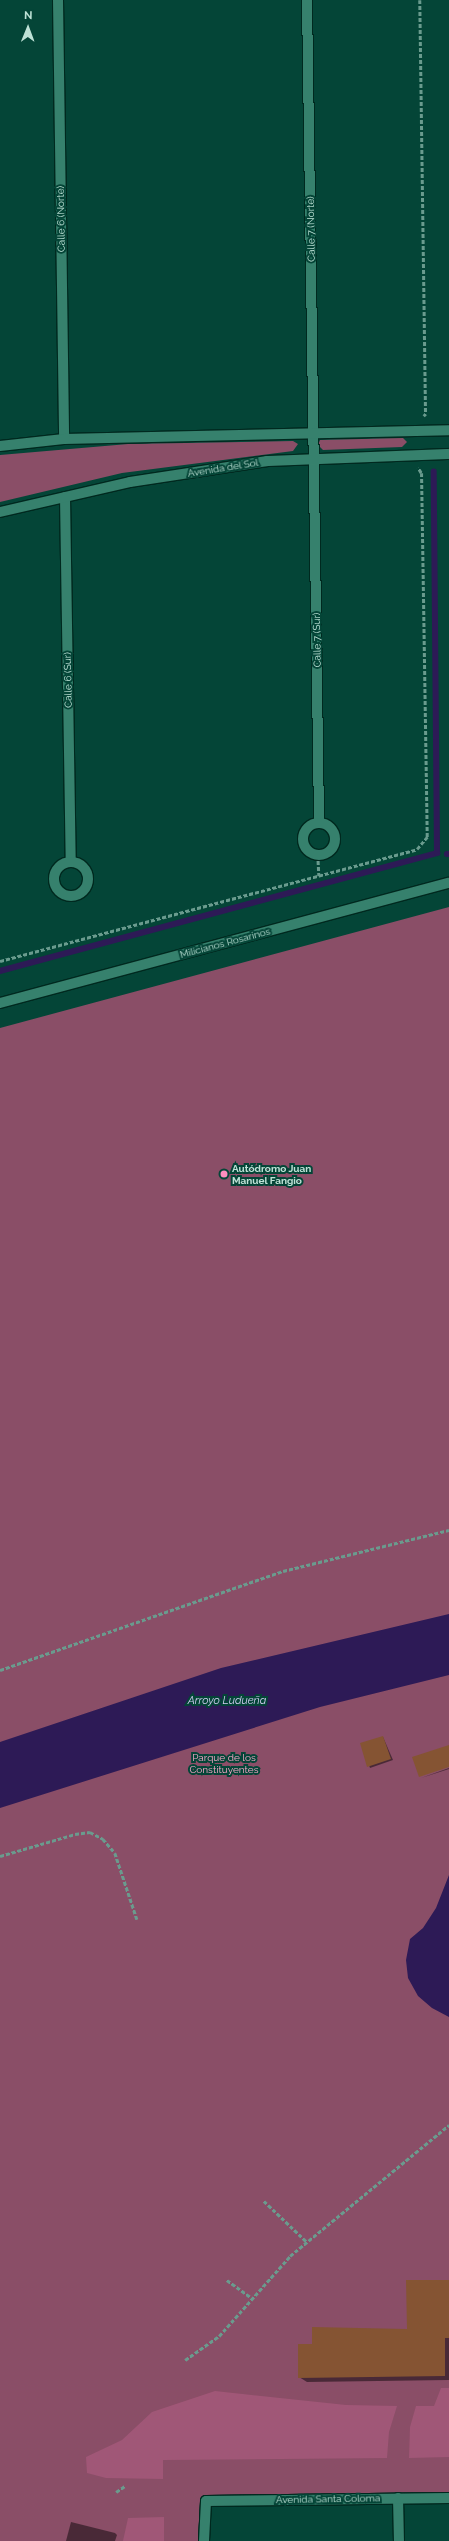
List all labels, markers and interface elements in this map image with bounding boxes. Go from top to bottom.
north arrow [8,8,48,48]
text: N [24,9,33,22]
street label: Calle 6 (Norte) [54,186,68,252]
street label: Calle 7 (Norte) [304,196,318,262]
street label: Avenida del Sol [187,456,259,480]
street label: Calle 7 (Sur) [311,612,323,668]
street label: Calle 6 (Sur) [62,652,74,708]
street label: Milicianos Rosarinos [179,925,271,961]
place label: Autódromo Juan Manuel Fangio [232,1162,311,1186]
marker: Autódromo Juan Manuel Fangio [219,1169,229,1179]
water label: Arroyo Ludueña [188,1694,266,1708]
park label: Parque de los Constituyentes [189,1751,259,1774]
street label: Avenida Santa Coloma [276,2492,380,2506]

